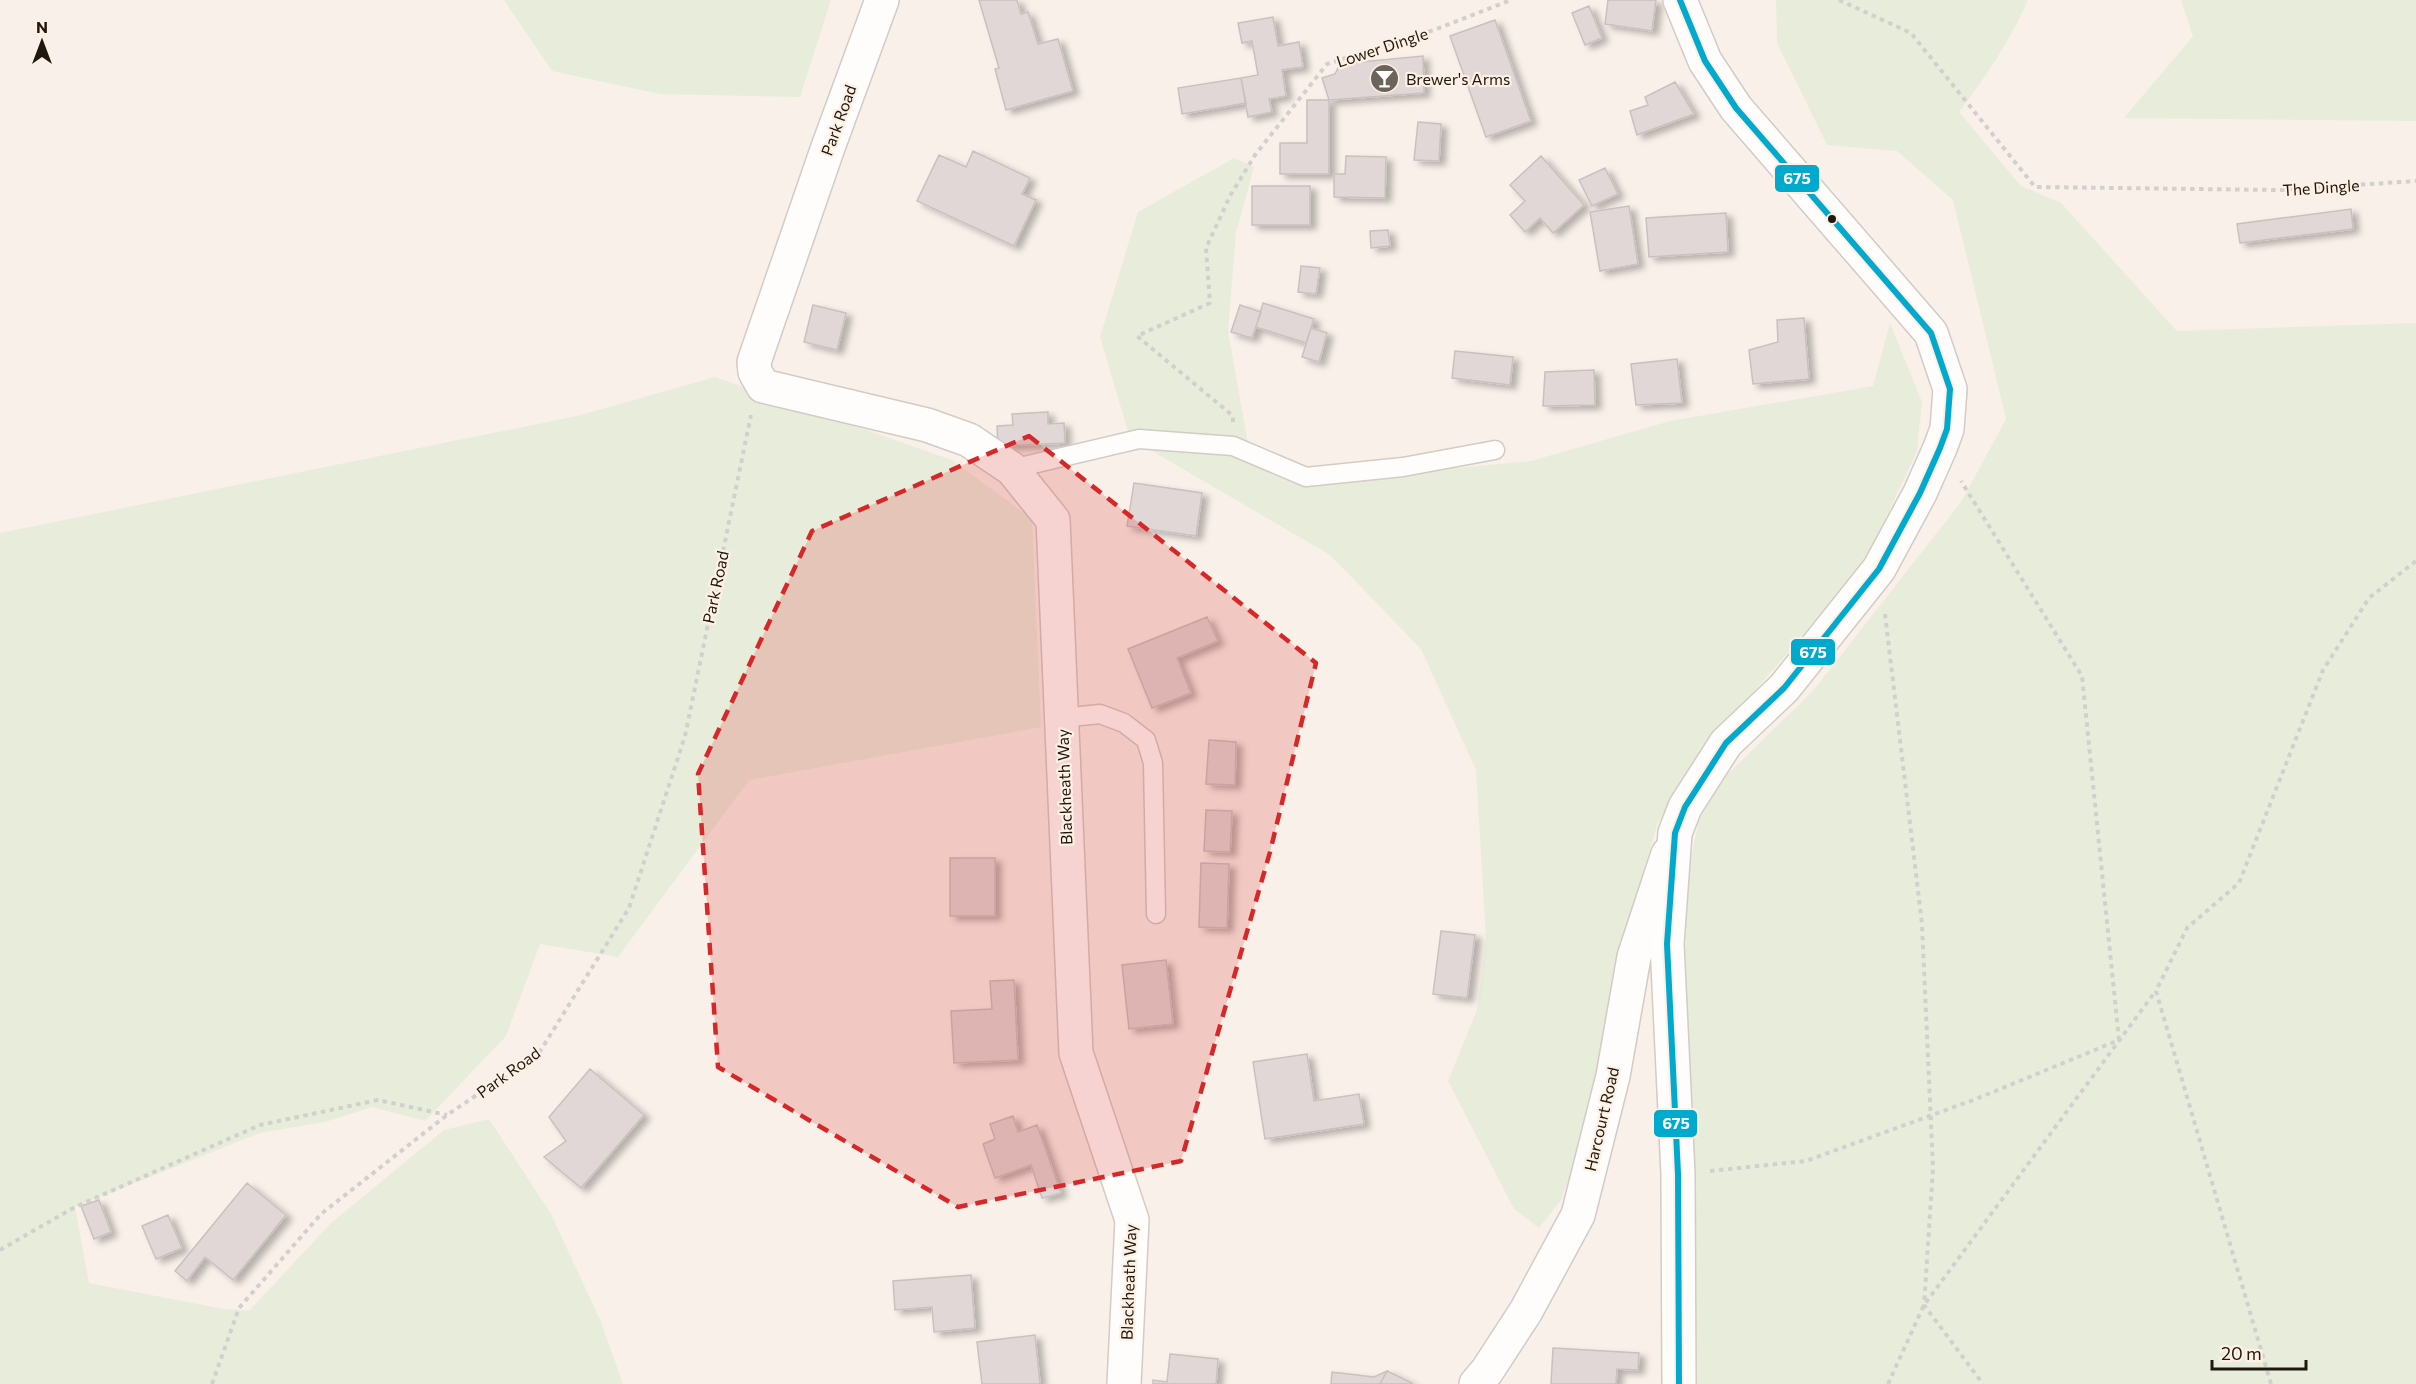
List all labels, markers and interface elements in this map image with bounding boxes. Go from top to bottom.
north arrow [12,12,72,72]
text: N [36,17,48,36]
street label: Lower Dingle [1334,23,1430,71]
bar icon: Brewer's Arms [1369,62,1401,94]
place label: Brewer's Arms [1406,69,1510,88]
street label: Park Road [816,82,860,158]
line badge: 675 [1774,164,1820,193]
text: 675 [1783,168,1811,187]
street label: The Dingle [2282,175,2360,199]
unlabelled marker [1826,213,1838,225]
street label: Park Road [698,549,732,625]
line badge: 675 [1790,638,1836,666]
text: 675 [1799,642,1827,661]
street label: Blackheath Way [1052,729,1076,845]
street label: Park Road [473,1043,543,1101]
street label: Harcourt Road [1580,1065,1622,1173]
line badge: 675 [1653,1109,1698,1138]
text: 675 [1662,1113,1690,1132]
street label: Blackheath Way [1116,1224,1140,1340]
scale bar [2212,1333,2306,1371]
text: 20 m [2221,1342,2262,1364]

